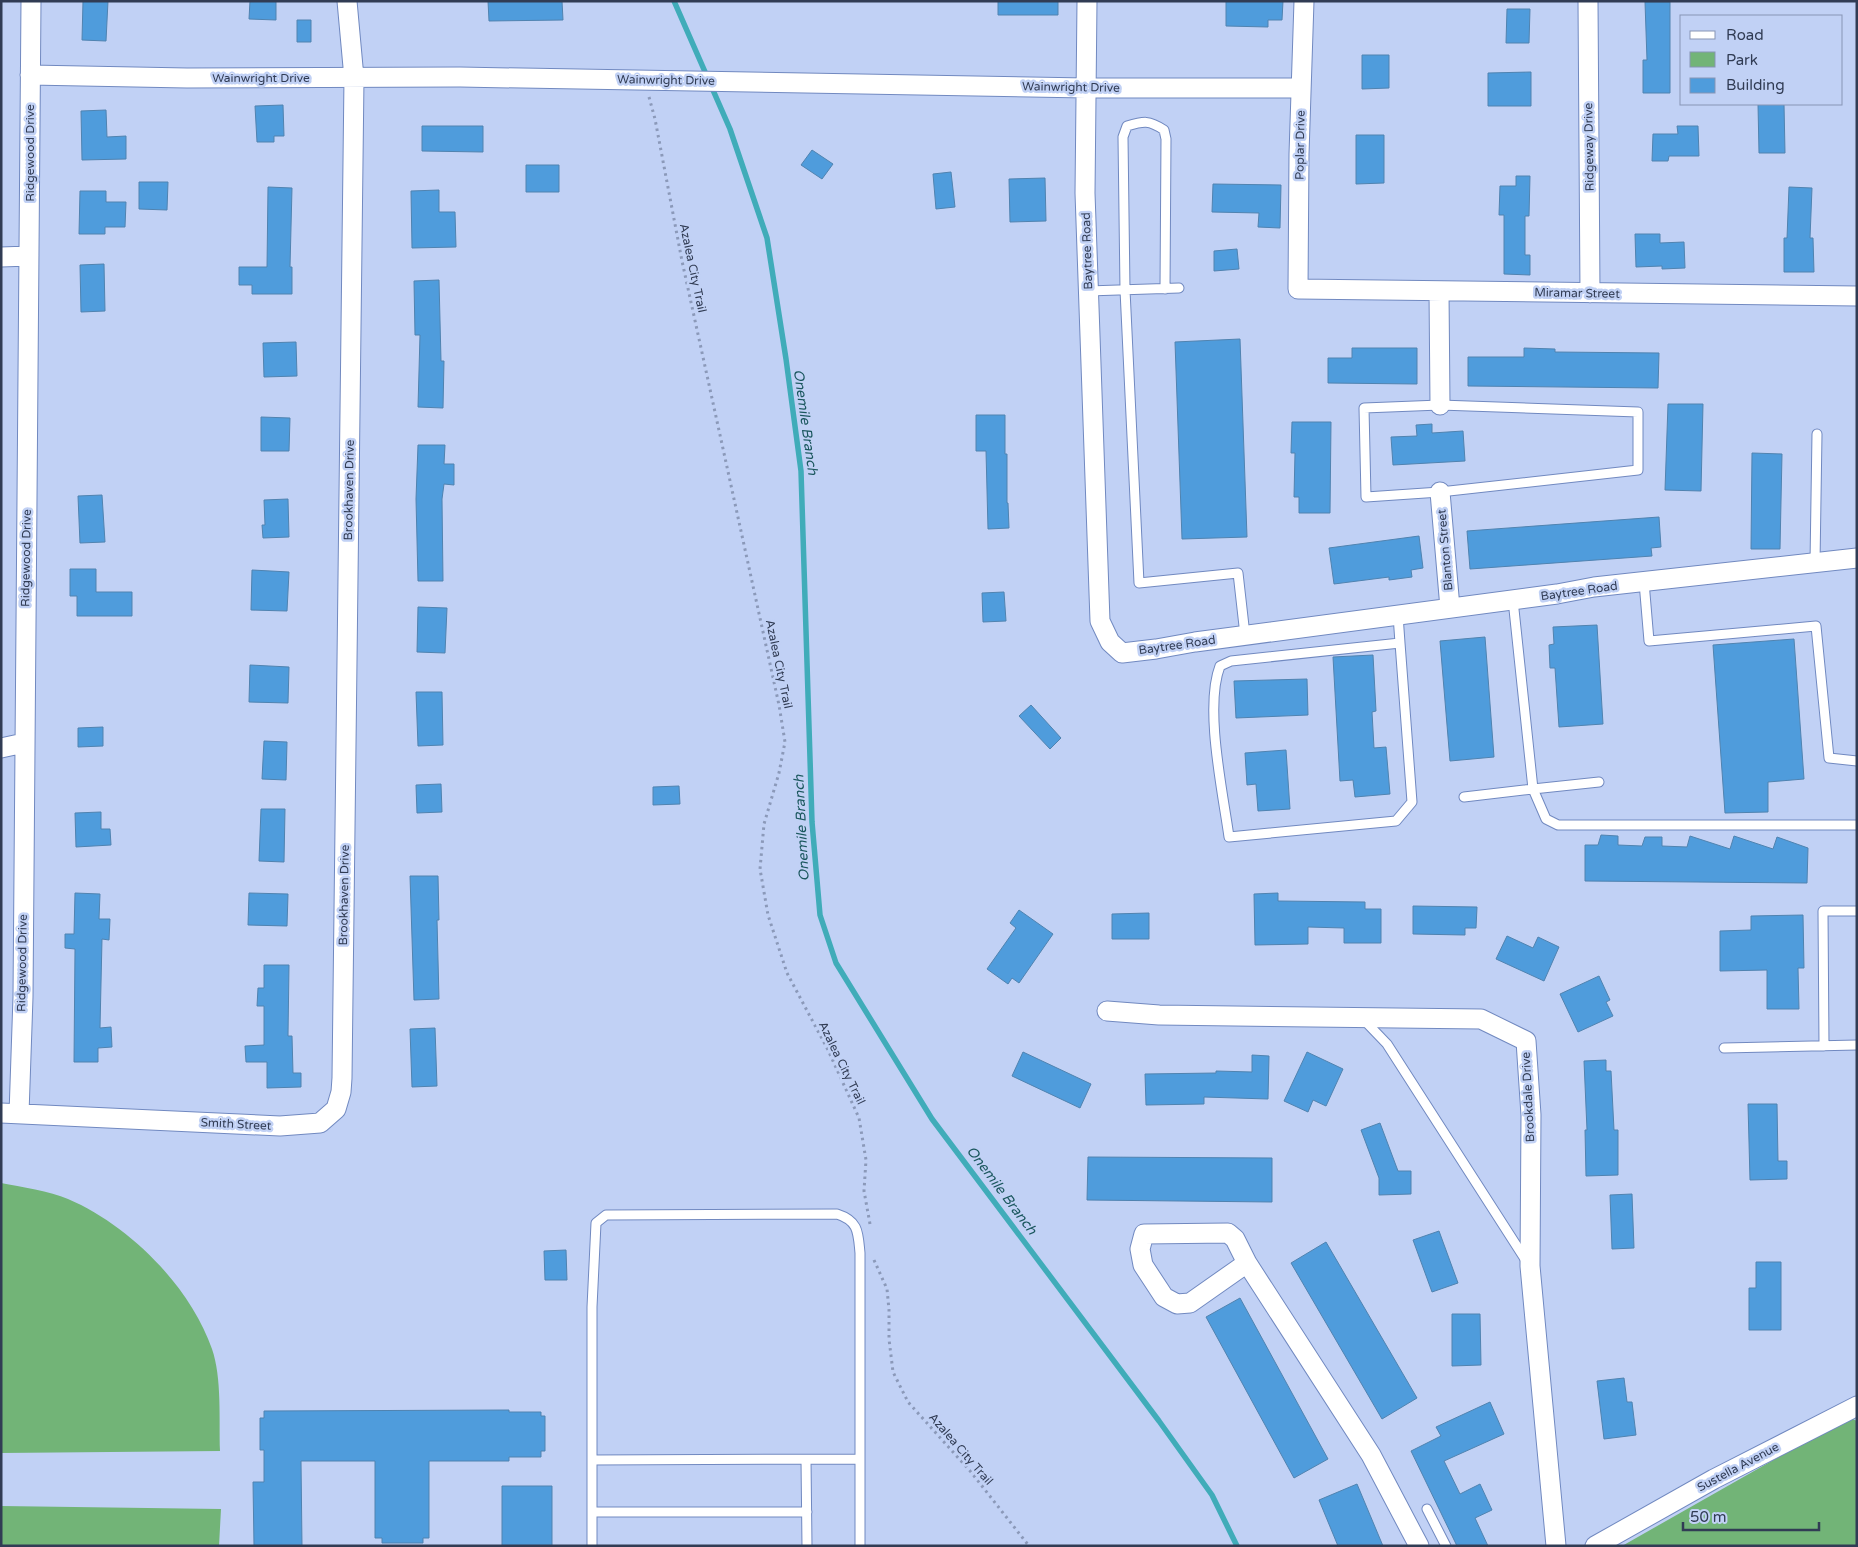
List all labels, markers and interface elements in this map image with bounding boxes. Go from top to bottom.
legend [1680,15,1843,105]
text: Road [1726,26,1764,44]
text: Park [1726,51,1758,69]
street label: Wainwright Drive [212,71,310,85]
street label: Wainwright Drive [617,72,715,88]
text: Building [1726,76,1785,94]
street label: Wainwright Drive [1022,79,1120,95]
street label: Ridgeway Drive [1581,102,1597,191]
street label: Ridgewood Drive [23,104,37,202]
street label: Poplar Drive [1292,110,1308,180]
street label: Baytree Road [1079,212,1095,290]
street label: Azalea City Trail [677,222,709,314]
street label: Miramar Street [1534,285,1620,301]
water label: Onemile Branch [790,368,821,476]
street label: Brookhaven Drive [341,439,357,541]
street label: Blanton Street [1434,508,1456,591]
street label: Ridgewood Drive [18,509,34,607]
street label: Baytree Road [1540,579,1618,603]
street label: Azalea City Trail [763,618,795,710]
street label: Baytree Road [1138,633,1216,657]
water label: Onemile Branch [790,774,813,882]
street label: Brookhaven Drive [336,844,352,946]
street label: Ridgewood Drive [14,914,30,1012]
street label: Azalea City Trail [816,1019,868,1107]
street label: Brookdale Drive [1519,1051,1537,1143]
street label: Smith Street [200,1115,272,1133]
water label: Onemile Branch [963,1143,1041,1238]
street label: Azalea City Trail [926,1410,996,1488]
street label: Sustella Avenue [1695,1440,1781,1494]
scale bar [1683,1500,1819,1532]
text: 50 m [1690,1508,1727,1526]

